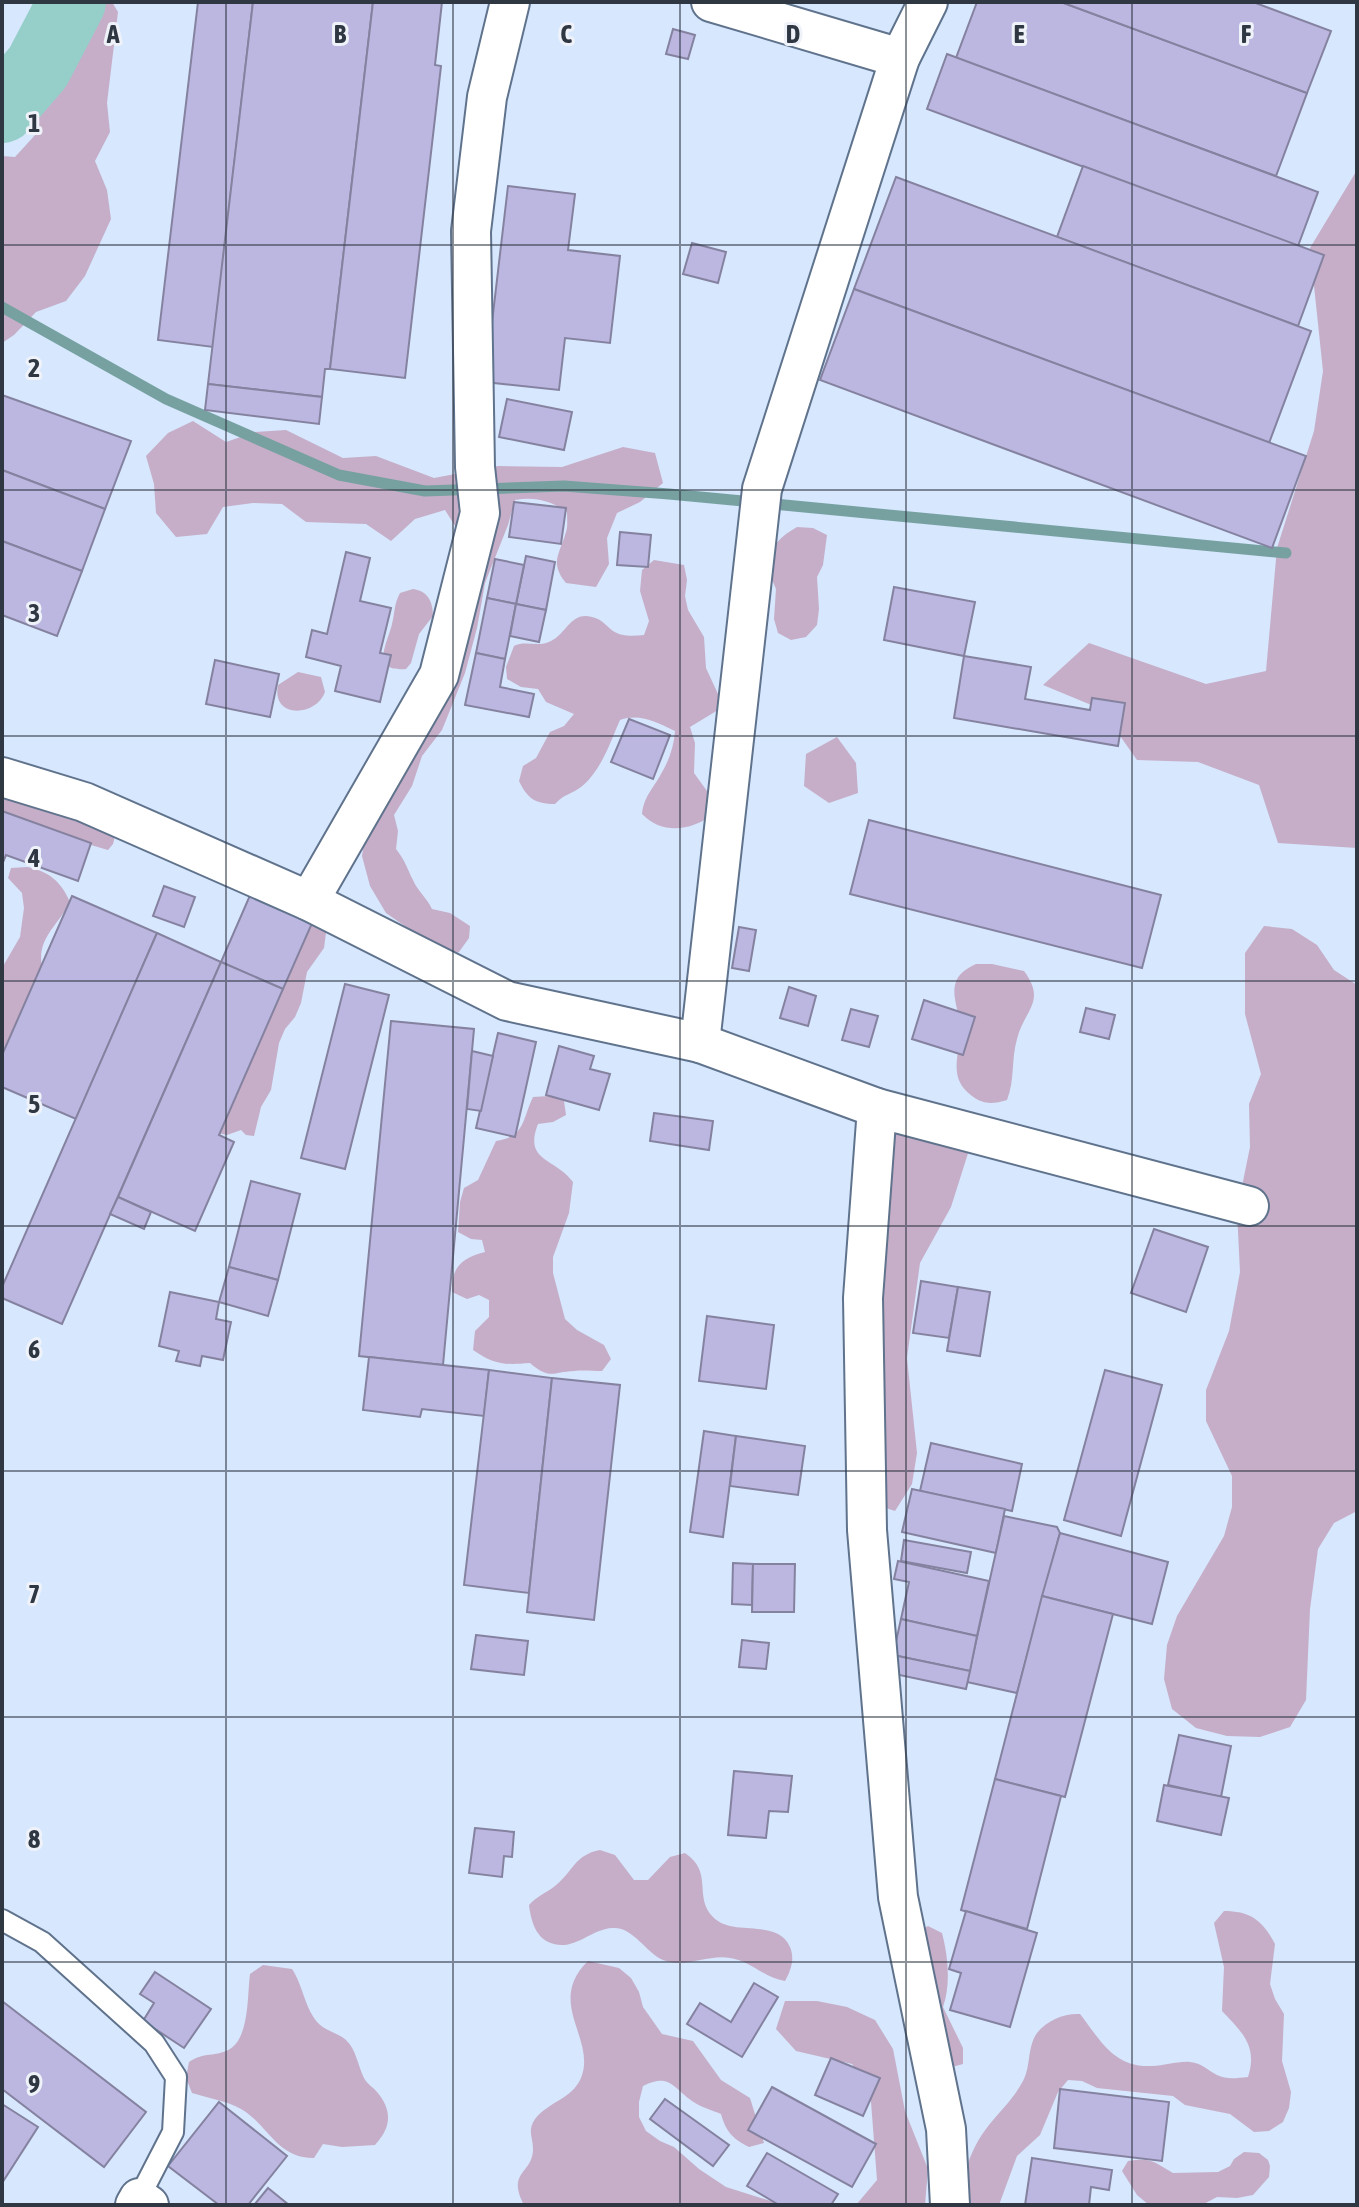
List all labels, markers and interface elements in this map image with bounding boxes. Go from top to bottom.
text: A [106,19,120,49]
text: B [334,19,347,49]
text: C [560,19,572,49]
text: D [786,19,800,49]
text: E [1013,19,1025,49]
text: F [1241,19,1252,49]
text: 1 [28,108,40,138]
text: 2 [28,353,40,383]
text: 3 [28,598,40,628]
text: 4 [27,843,40,873]
text: 5 [28,1089,40,1119]
text: 6 [28,1334,40,1364]
text: 7 [28,1579,40,1609]
text: 8 [28,1824,40,1854]
text: 9 [28,2069,40,2099]

